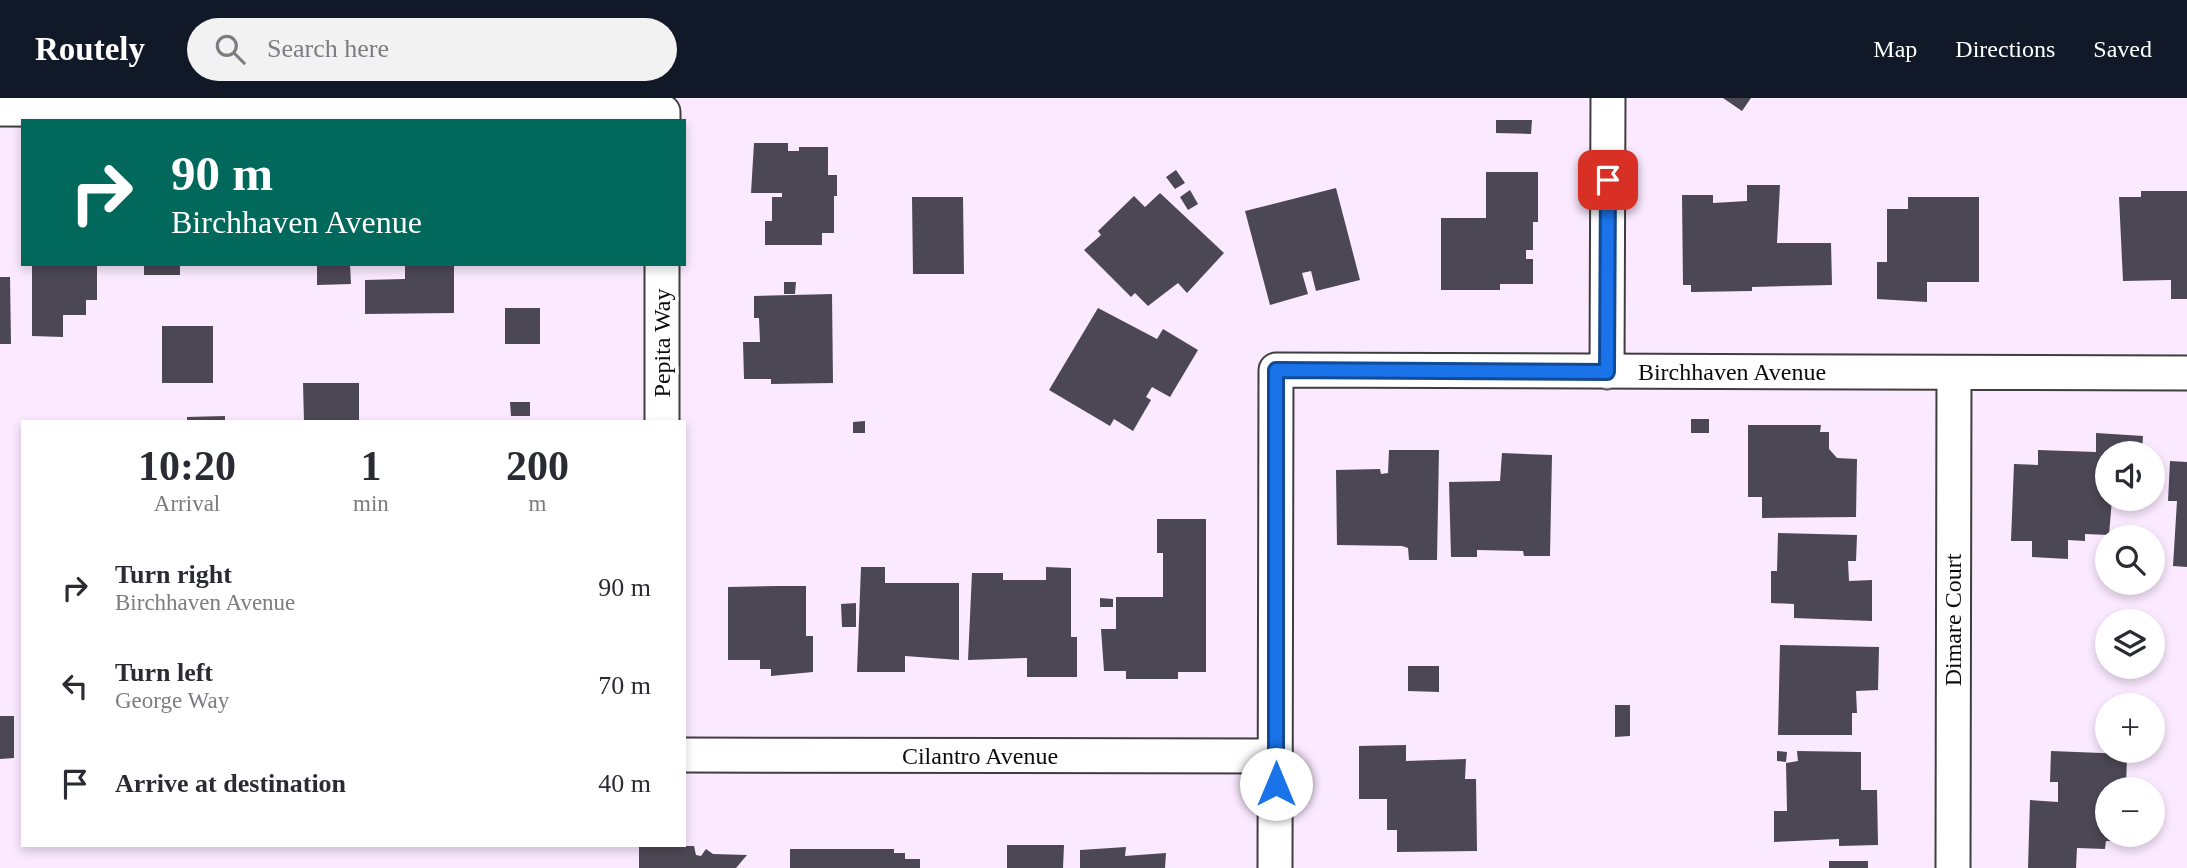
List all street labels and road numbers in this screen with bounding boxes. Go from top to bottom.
street label: Pepita Way [649,289,675,397]
street label: Birchhaven Avenue [1638,359,1826,385]
street label: Dimare Court [1940,553,1966,686]
street label: Cilantro Avenue [902,743,1058,769]

